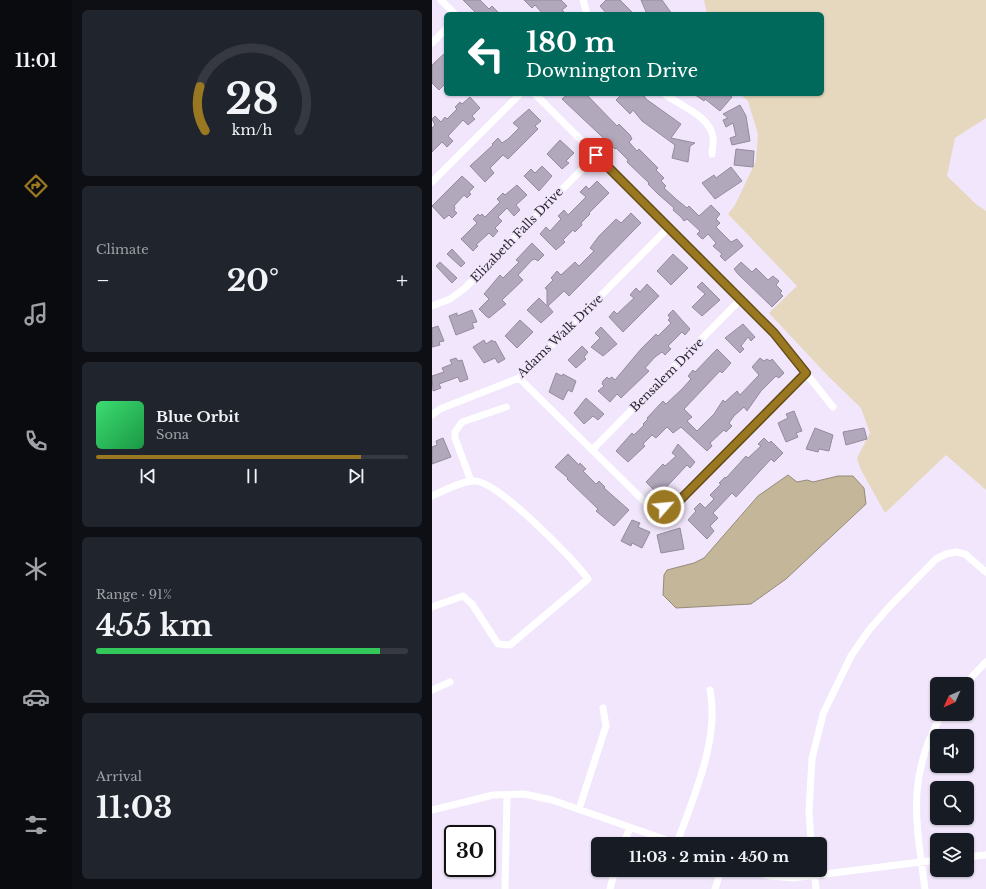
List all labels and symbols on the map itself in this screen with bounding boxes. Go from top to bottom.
pin [579,138,613,172]
street label: Elizabeth Falls Drive [467,184,566,285]
street label: Adams Walk Drive [513,291,606,381]
street label: Bensalem Drive [627,335,707,415]
position arrow [643,486,685,528]
north arrow [930,677,974,721]
speed limit sign: 30 [444,825,496,877]

